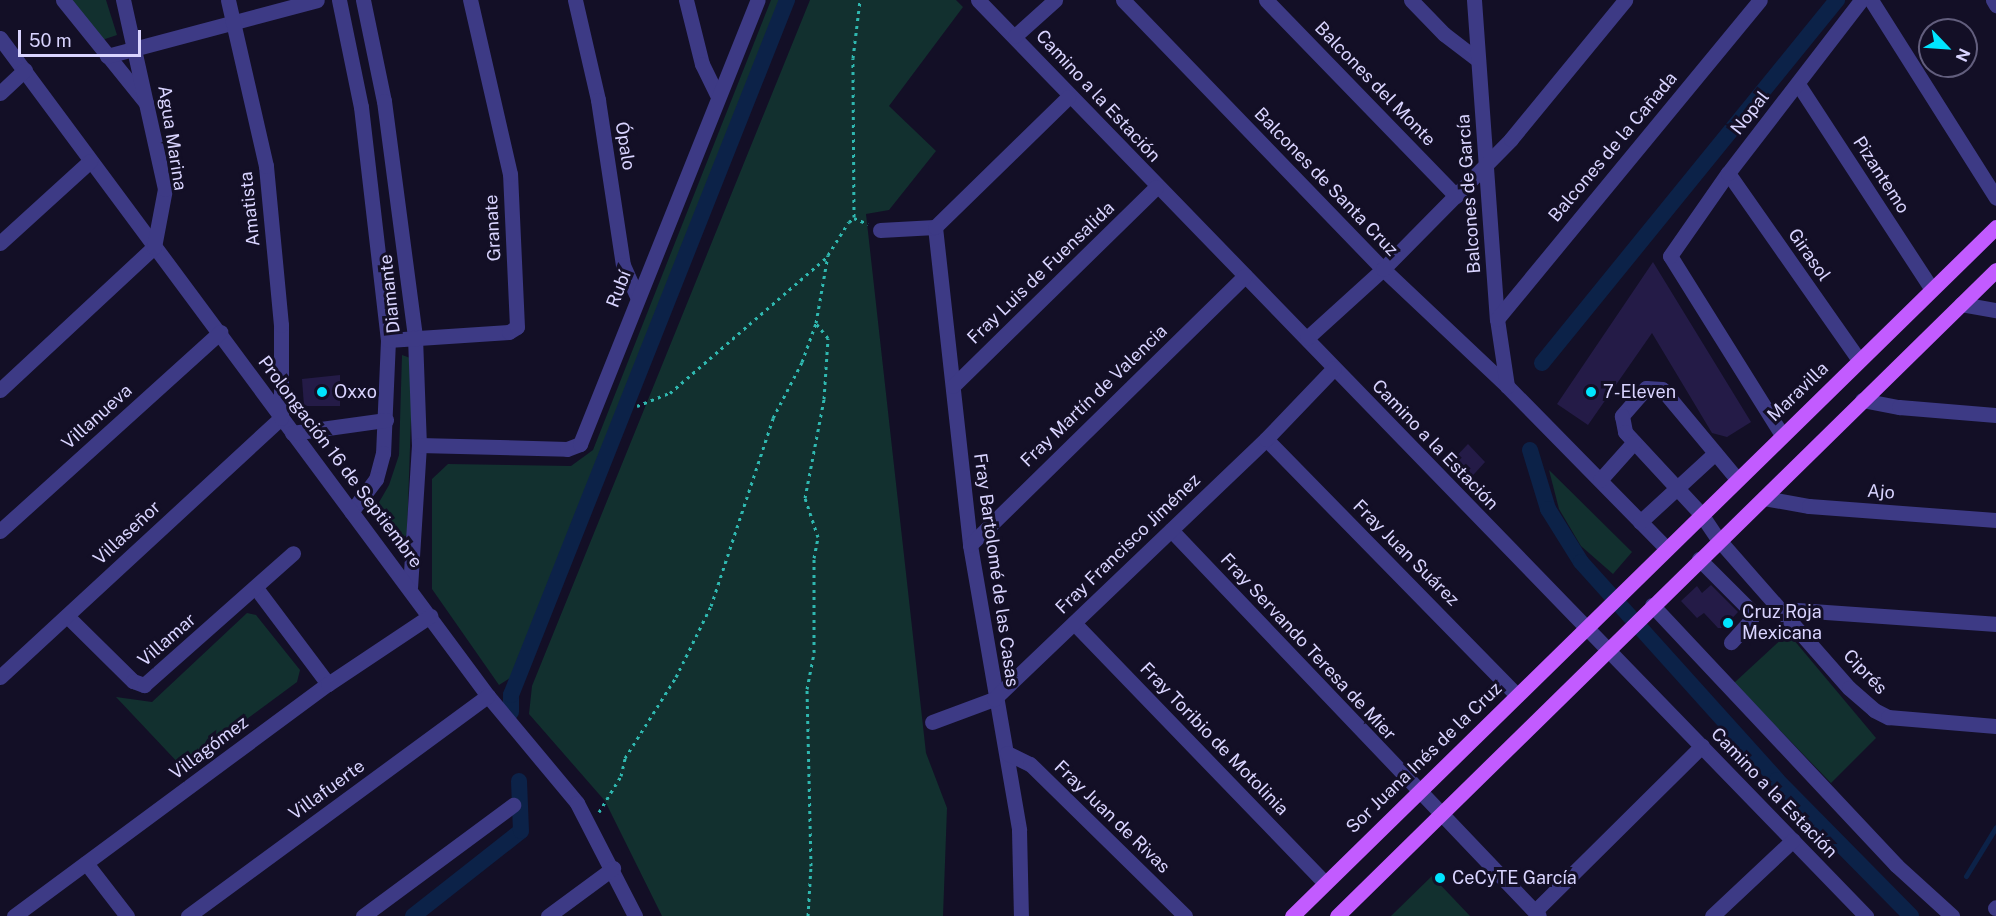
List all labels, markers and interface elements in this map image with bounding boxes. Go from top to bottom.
street label: Balcones del Monte [1310,17,1440,151]
scale bar [21,18,144,56]
north arrow [1918,18,1978,78]
street label: Camino a la Estación [1031,25,1165,167]
text: 50 m [29,30,72,51]
text: N [1952,45,1974,65]
street label: Balcones de la Cañada [1544,68,1682,226]
street label: Agua Marina [153,84,191,192]
street label: Nopal [1726,87,1774,139]
street label: Balcones de Santa Cruz [1249,103,1403,261]
street label: Balcones de García [1453,113,1485,275]
street label: Ópalo [611,120,639,172]
street label: Pizantemo [1848,133,1914,217]
street label: Amatista [235,171,265,247]
street label: Granate [480,194,506,262]
street label: Fray Luis de Fuensalida [963,197,1119,349]
street label: Girasol [1783,225,1835,285]
street label: Diamante [375,253,405,335]
street label: Rubí [602,268,636,310]
street label: Fray Martín de Valencia [1016,320,1172,472]
street label: Prolongación 16 de Septiembre [253,352,427,572]
street label: Maravilla [1763,358,1833,426]
street label: Camino a la Estación [1367,375,1503,515]
street label: Villanueva [58,380,136,454]
place label: Oxxo [334,381,377,403]
place label: 7-Eleven [1603,381,1676,403]
marker: Oxxo [315,385,329,399]
marker: 7-Eleven [1584,385,1598,399]
street label: Fray Bartolomé de las Casas [969,451,1023,689]
street label: Fray Francisco Jiménez [1051,469,1205,619]
street label: Ajo [1866,480,1896,504]
street label: Fray Juan Suárez [1348,495,1464,611]
street label: Villaseñor [89,496,165,570]
street label: Fray Servando Teresa de Mier [1215,549,1401,745]
place label: Cruz Roja Mexicana [1742,602,1822,644]
street label: Villamar [134,609,200,671]
marker: Cruz Roja Mexicana [1719,614,1737,632]
street label: Ciprés [1839,645,1891,699]
street label: Fray Toribio de Motolinia [1135,658,1293,820]
street label: Sor Juana Inés de la Cruz [1342,678,1506,838]
street label: Villagómez [166,712,252,784]
street label: Camino a la Estación [1706,723,1842,863]
street label: Villafuerte [285,755,369,825]
street label: Fray Juan de Rivas [1050,756,1174,878]
place label: CeCyTE García [1452,867,1577,889]
marker: CeCyTE García [1433,871,1447,885]

